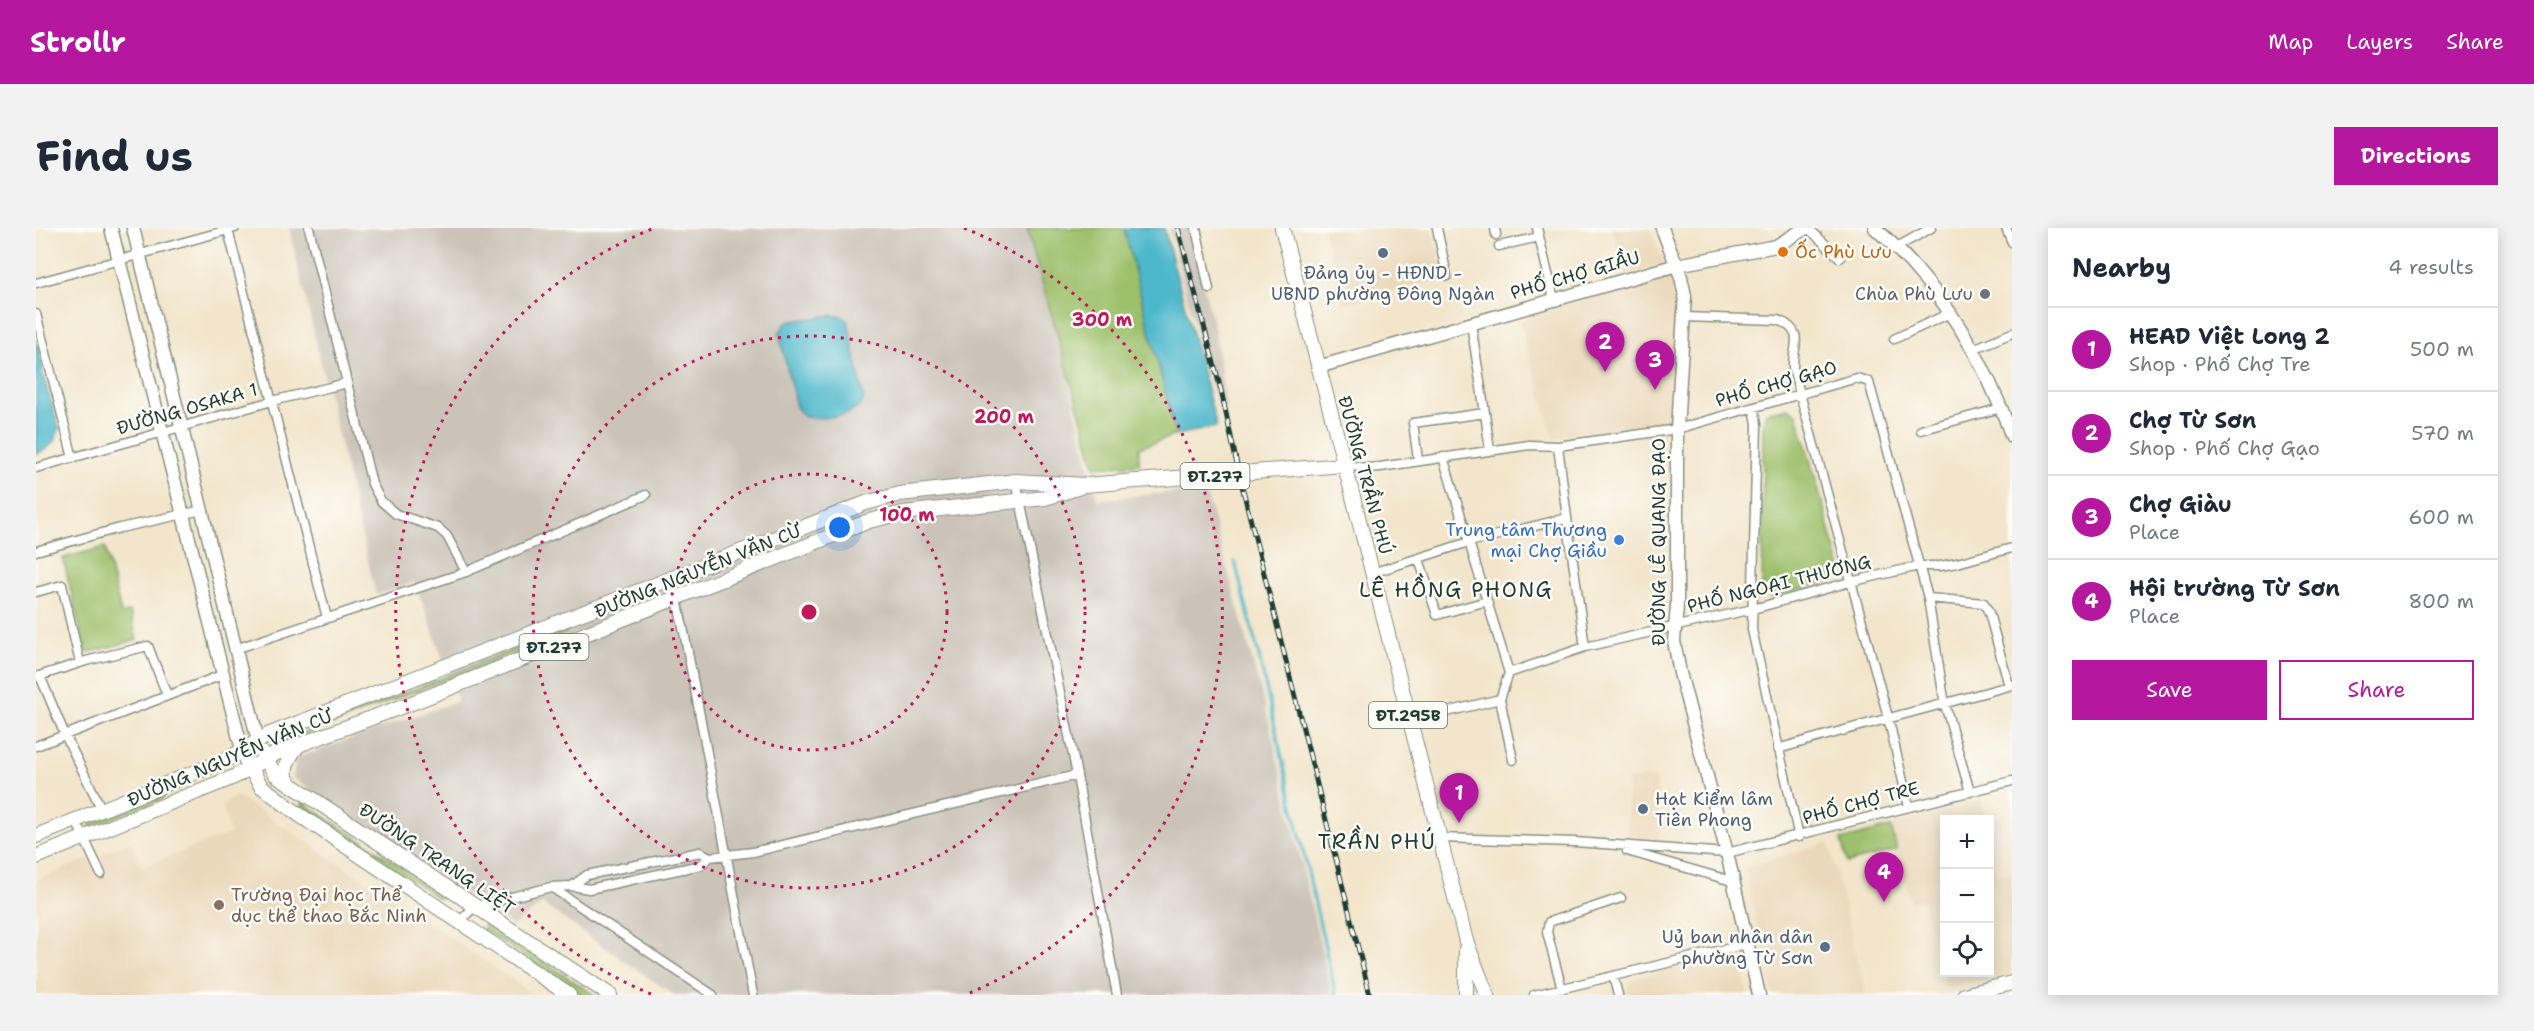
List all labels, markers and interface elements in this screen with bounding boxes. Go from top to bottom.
text: Strollr [30,23,126,61]
text: Map [2268,28,2313,56]
text: Layers [2346,28,2413,56]
text: Share [2446,28,2504,56]
button: Directions [2334,127,2498,185]
text: Find us [36,128,193,184]
place label: Ốc Phù Lưu [1795,238,1892,264]
street label: PHỐ CHỢ GIẦU [1507,243,1642,305]
marker: Ốc Phù Lưu [1776,245,1790,259]
marker: Đảng ủy - HĐND - UBND phường Đông Ngàn [1376,246,1390,260]
text: Nearby [2072,250,2171,285]
text: 4 results [2388,254,2474,280]
place label: Đảng ủy - HĐND - UBND phường Đông Ngàn [1271,261,1495,306]
place label: Chùa Phù Lưu [1855,282,1973,306]
marker: Chùa Phù Lưu [1978,287,1992,301]
text: 300 m [1072,308,1133,332]
pin: 2 [1586,322,1624,372]
text: HEAD Việt Long 2 [2129,322,2330,351]
text: 1 [2087,336,2096,362]
text: 500 m [2410,336,2474,362]
pin: 3 [1636,340,1674,390]
text: Shop · Phố Chợ Tre [2129,351,2311,377]
street label: PHỐ CHỢ GẠO [1712,353,1840,413]
street label: ĐƯỜNG OSAKA 1 [114,377,260,441]
street label: ĐƯỜNG TRẦN PHÚ [1332,393,1400,557]
text: 200 m [974,405,1035,429]
text: Chợ Từ Sơn [2129,406,2256,435]
text: 2 [2085,420,2099,446]
text: 570 m [2411,420,2474,446]
text: Shop · Phố Chợ Gạo [2129,435,2320,461]
street label: ĐƯỜNG LÊ QUANG ĐẠO [1647,438,1671,646]
road number: ĐT.277 [1180,463,1250,489]
text: Chợ Giàu [2129,490,2232,519]
text: 100 m [879,503,935,527]
text: 3 [2085,504,2099,530]
text: 600 m [2409,504,2474,530]
your location [825,513,854,542]
street label: ĐƯỜNG NGUYỄN VĂN CỪ [590,516,806,624]
place label: Trung tâm Thương mại Chợ Giầu [1445,518,1607,563]
text: Place [2129,519,2180,545]
marker: Trung tâm Thương mại Chợ Giầu [1612,533,1626,547]
street label: PHỐ NGOẠI THƯƠNG [1684,548,1874,618]
district label: LÊ HỒNG PHONG [1359,573,1553,604]
text: Hội trường Từ Sơn [2129,574,2340,603]
text: 4 [2085,588,2099,614]
text: 800 m [2409,588,2474,614]
centre of rings [799,602,819,622]
text: Place [2129,603,2180,629]
road number: ĐT.277 [520,634,588,660]
button: Save [2072,660,2267,720]
button: Share [2279,660,2474,720]
street label: ĐƯỜNG NGUYỄN VĂN CỪ [123,702,337,812]
road number: ĐT.295B [1369,702,1447,728]
pin: 1 [1440,774,1478,823]
street label: PHỐ CHỢ TRE [1799,774,1922,830]
place label: Hạt Kiểm lâm Tiên Phong [1655,787,1773,832]
street label: ĐƯỜNG TRANG LIỆT [354,798,520,920]
marker: Hạt Kiểm lâm Tiên Phong [1636,802,1650,816]
map controls [1940,815,1994,977]
button: + [1940,815,1994,869]
district label: TRẦN PHÚ [1318,825,1436,856]
pin: 4 [1864,852,1904,902]
button: − [1940,869,1994,923]
place label: Trường Đại học Thể dục thể thao Bắc Ninh [231,883,427,928]
marker: Trường Đại học Thể dục thể thao Bắc Ninh [212,898,226,912]
button: locate [1940,923,1994,977]
place label: Uỷ ban nhân dân phường Từ Sơn [1662,925,1813,970]
marker: Uỷ ban nhân dân phường Từ Sơn [1818,940,1832,954]

